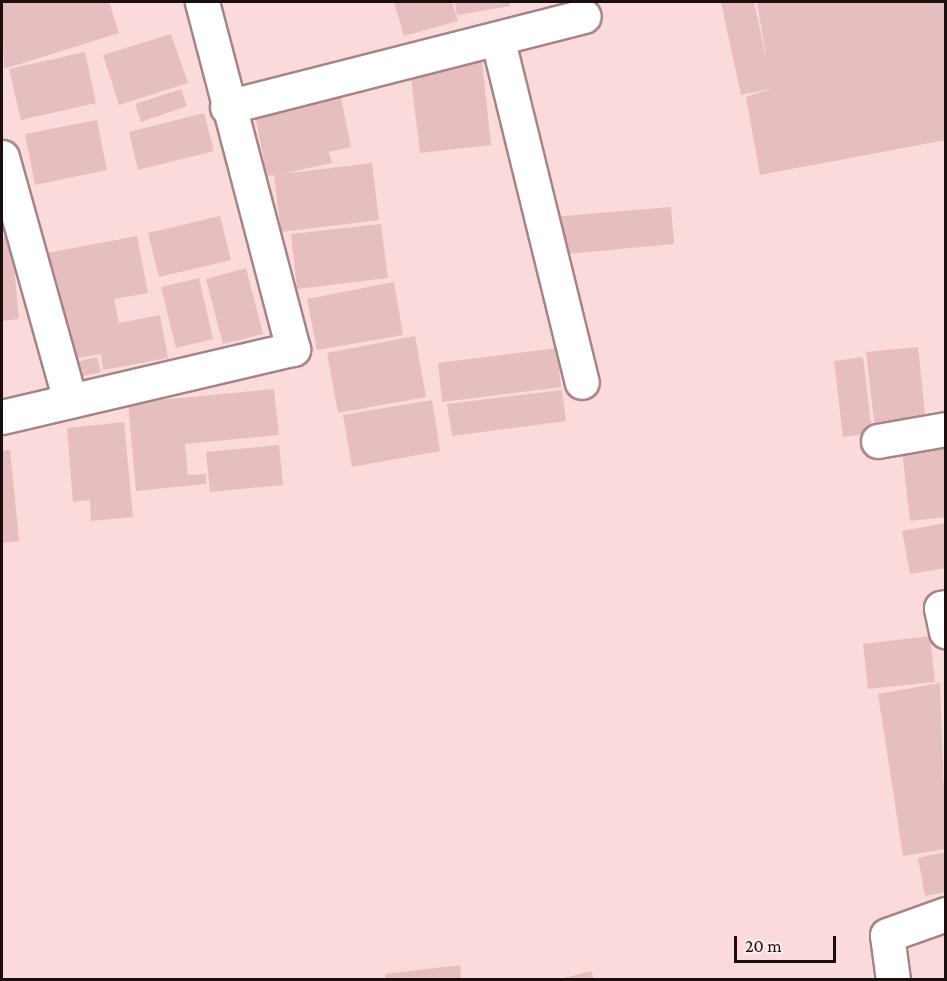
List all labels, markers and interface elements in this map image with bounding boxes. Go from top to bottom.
scale bar [737,924,839,962]
text: 20 m [745,936,782,956]

